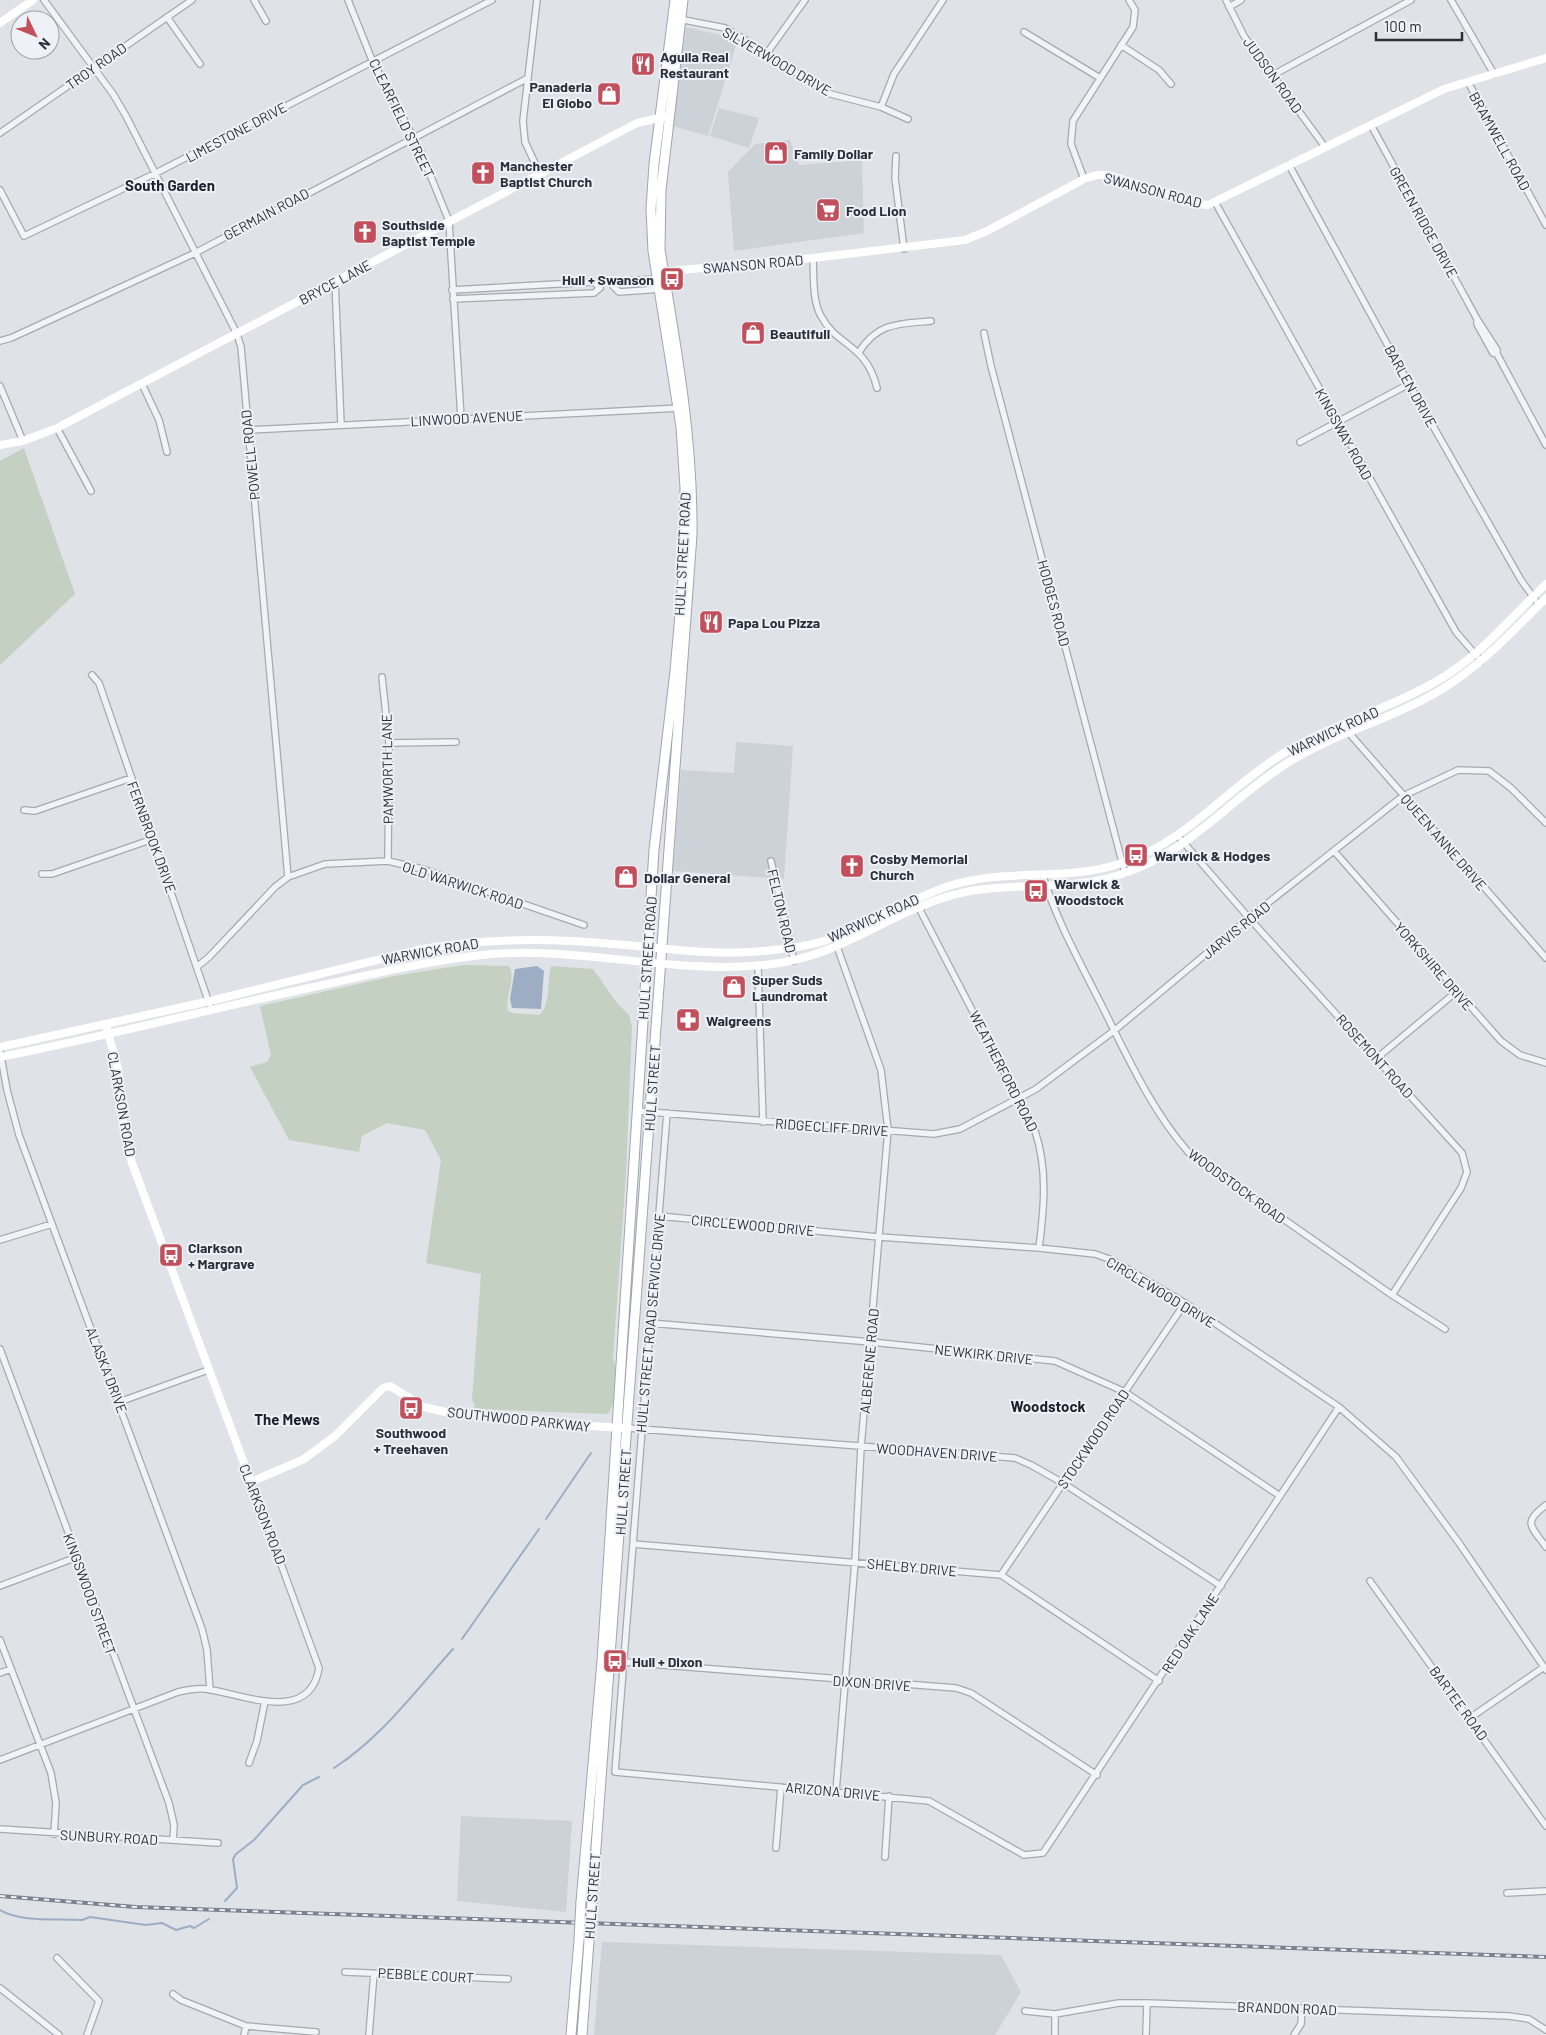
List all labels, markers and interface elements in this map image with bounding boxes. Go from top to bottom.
north arrow [10,10,60,60]
scale bar [1376,10,1462,42]
text: 100 m [1384,17,1422,35]
street label: SILVERWOOD DRIVE [720,23,834,99]
street label: JUDSON ROAD [1240,34,1306,116]
text: N [35,35,54,53]
street label: TROY ROAD [62,39,130,93]
place label: Aguila Real Restaurant [660,48,729,81]
restaurant icon: Aguila Real Restaurant [630,51,656,77]
street label: CLEARFIELD STREET [366,56,438,181]
place label: Panaderia El Globo [529,78,592,111]
shop icon: Panaderia El Globo [596,81,622,107]
street label: BRAMWELL ROAD [1466,89,1534,193]
street label: LIMESTONE DRIVE [183,98,289,166]
shop icon: Family Dollar [763,140,789,166]
place label: Family Dollar [794,145,874,162]
place label: Manchester Baptist Church [500,157,592,190]
church icon: Manchester Baptist Church [470,160,496,186]
street label: GREEN RIDGE DRIVE [1386,163,1462,281]
street label: SWANSON ROAD [1102,169,1204,211]
district label: South Garden [125,176,215,194]
street label: GERMAIN ROAD [220,184,312,244]
supermarket icon: Food Lion [815,197,841,223]
place label: Food Lion [846,202,906,219]
place label: Southside Baptist Temple [382,216,476,249]
church icon: Southside Baptist Temple [352,219,378,245]
street label: SWANSON ROAD [702,251,804,277]
street label: BRYCE LANE [296,256,374,308]
bus stop icon: Hull + Swanson [659,266,685,292]
place label: Hull + Swanson [562,271,654,288]
shop icon: Beautifull [740,320,766,346]
place label: Beautifull [770,325,830,342]
street label: BARLEN DRIVE [1381,342,1441,430]
street label: KINGSWAY ROAD [1312,385,1376,483]
street label: LINWOOD AVENUE [410,407,524,429]
street label: POWELL ROAD [237,409,263,501]
street label: HULL STREET ROAD [670,492,694,616]
street label: HODGES ROAD [1034,558,1074,648]
restaurant icon: Papa Lou Pizza [698,609,724,635]
place label: Papa Lou Pizza [728,614,820,631]
street label: WARWICK ROAD [1285,703,1381,759]
street label: PAMWORTH LANE [378,714,396,824]
street label: FERNBROOK DRIVE [124,779,180,895]
street label: QUEEN ANNE DRIVE [1398,790,1490,894]
bus stop icon: Warwick & Hodges [1123,842,1149,868]
place label: Warwick & Hodges [1154,847,1270,864]
place label: Cosby Memorial Church [870,850,968,883]
church icon: Cosby Memorial Church [839,853,865,879]
street label: OLD WARWICK ROAD [400,857,526,913]
shop icon: Dollar General [613,864,639,890]
street label: FELTON ROAD [764,867,800,955]
place label: Dollar General [644,869,730,886]
place label: Warwick & Woodstock [1054,875,1124,908]
bus stop icon: Warwick & Woodstock [1023,878,1049,904]
street label: WARWICK ROAD [825,890,921,946]
street label: HULL STREET ROAD [634,896,660,1020]
street label: JARVIS ROAD [1199,898,1273,962]
street label: YORKSHIRE DRIVE [1391,918,1477,1014]
street label: WARWICK ROAD [380,934,480,968]
place label: Super Suds Laundromat [752,971,828,1004]
shop icon: Super Suds Laundromat [721,974,747,1000]
pharmacy icon: Walgreens [675,1007,701,1033]
street label: WEATHERFORD ROAD [966,1008,1042,1134]
street label: ROSEMONT ROAD [1333,1010,1417,1102]
place label: Walgreens [706,1012,771,1029]
street label: HULL STREET [641,1044,663,1132]
street label: CLARKSON ROAD [104,1050,140,1158]
street label: RIDGECLIFF DRIVE [775,1115,889,1139]
street label: WOODSTOCK ROAD [1185,1145,1289,1227]
street label: CIRCLEWOOD DRIVE [690,1211,816,1239]
street label: HULL STREET ROAD SERVICE DRIVE [632,1212,668,1434]
place label: Clarkson + Margrave [188,1239,255,1272]
bus stop icon: Clarkson + Margrave [158,1242,184,1268]
street label: CIRCLEWOOD DRIVE [1103,1253,1219,1331]
street label: ALBERENE ROAD [856,1308,882,1414]
street label: ALASKA DRIVE [83,1325,131,1415]
street label: NEWKIRK DRIVE [934,1340,1034,1368]
street label: STOCKWOOD ROAD [1053,1386,1133,1492]
bus stop icon: Southwood + Treehaven [398,1395,424,1421]
district label: Woodstock [1011,1397,1085,1415]
street label: SOUTHWOOD PARKWAY [447,1403,592,1435]
district label: The Mews [254,1410,320,1428]
place label: Southwood + Treehaven [374,1424,448,1457]
street label: WOODHAVEN DRIVE [876,1439,998,1465]
street label: HULL STREET [612,1448,634,1536]
street label: CLARKSON ROAD [236,1461,290,1567]
street label: KINGSWOOD STREET [60,1531,120,1657]
street label: SHELBY DRIVE [866,1555,958,1579]
street label: RED OAK LANE [1158,1590,1222,1676]
bus stop icon: Hull + Dixon [602,1648,628,1674]
place label: Hull + Dixon [632,1653,702,1670]
street label: BARTEE ROAD [1426,1663,1492,1743]
street label: DIXON DRIVE [832,1672,912,1694]
street label: ARIZONA DRIVE [785,1778,881,1804]
street label: SUNBURY ROAD [60,1826,158,1848]
street label: HULL STREET [581,1852,603,1940]
street label: PEBBLE COURT [377,1964,475,1986]
street label: BRANDON ROAD [1237,1998,1337,2018]

